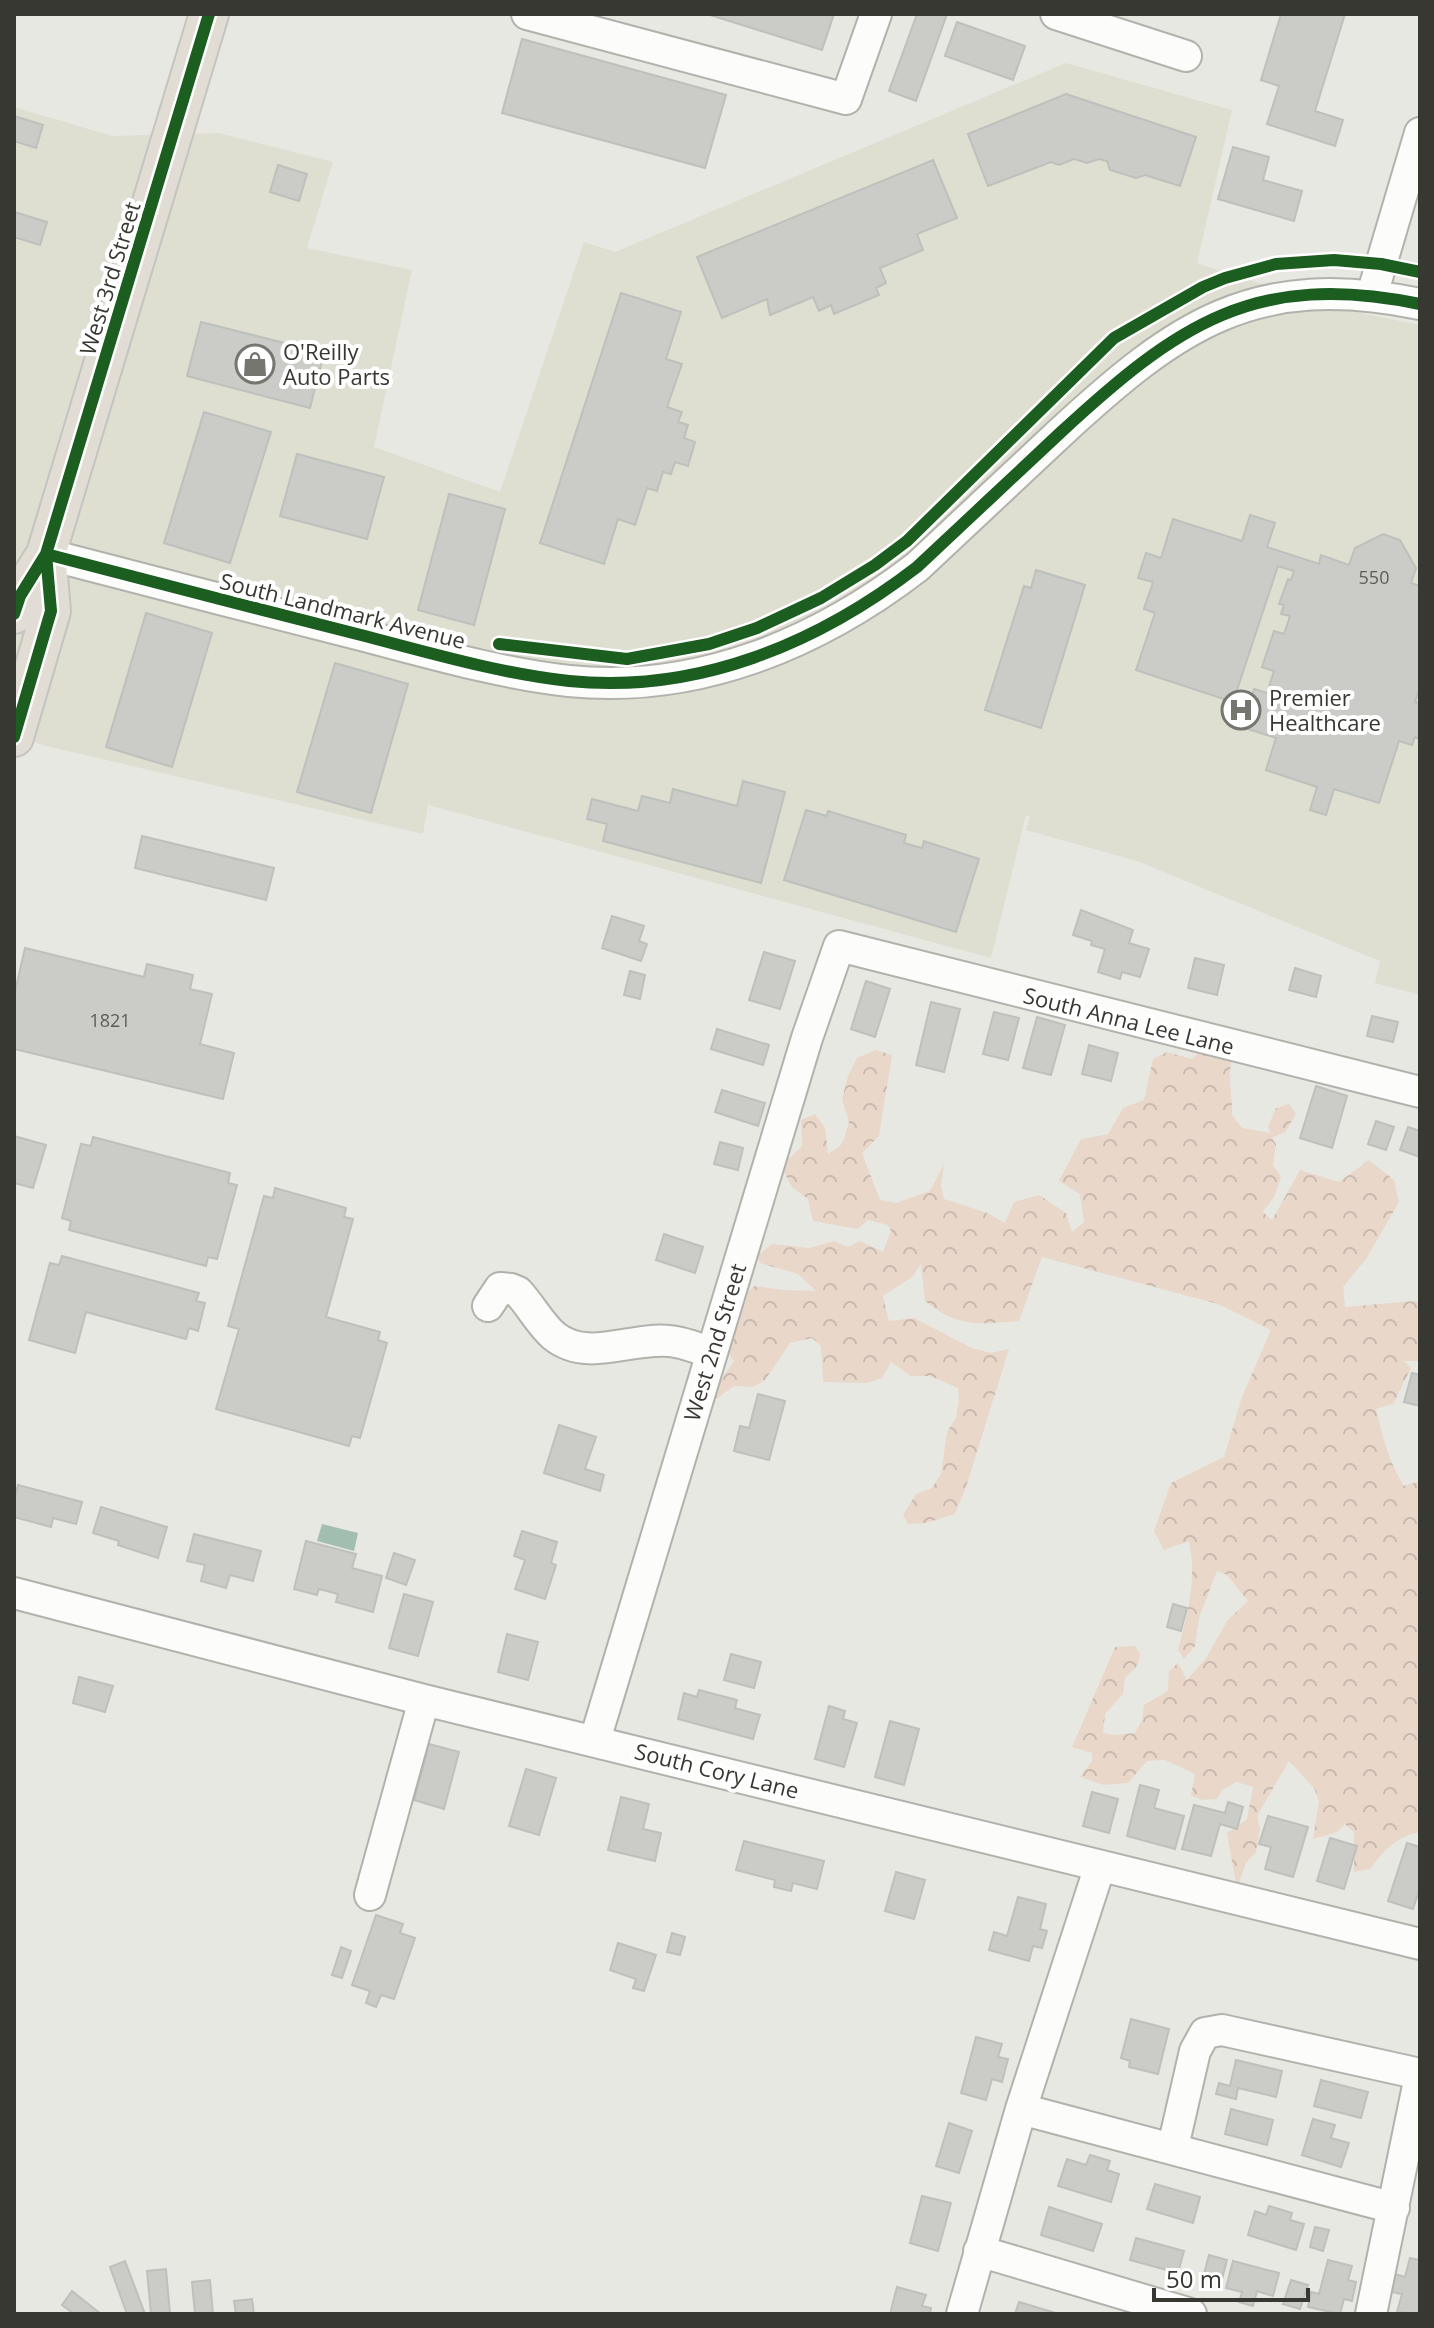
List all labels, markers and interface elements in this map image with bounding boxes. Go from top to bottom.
street label: West 3rd Street [71,197,147,358]
place label: O'Reilly Auto Parts [283,336,390,391]
shop icon: O'Reilly Auto Parts [234,343,276,385]
street label: South Landmark Avenue [217,565,469,655]
house number: 550 [1359,565,1389,589]
place label: Premier Healthcare [1269,682,1381,737]
hospital icon: Premier Healthcare [1220,689,1262,731]
street label: South Anna Lee Lane [1021,979,1237,1061]
house number: 1821 [89,1008,131,1032]
street label: West 2nd Street [676,1259,752,1425]
street label: South Cory Lane [632,1735,802,1805]
scale bar [1154,2252,1308,2302]
text: 50 m [1166,2262,1222,2295]

